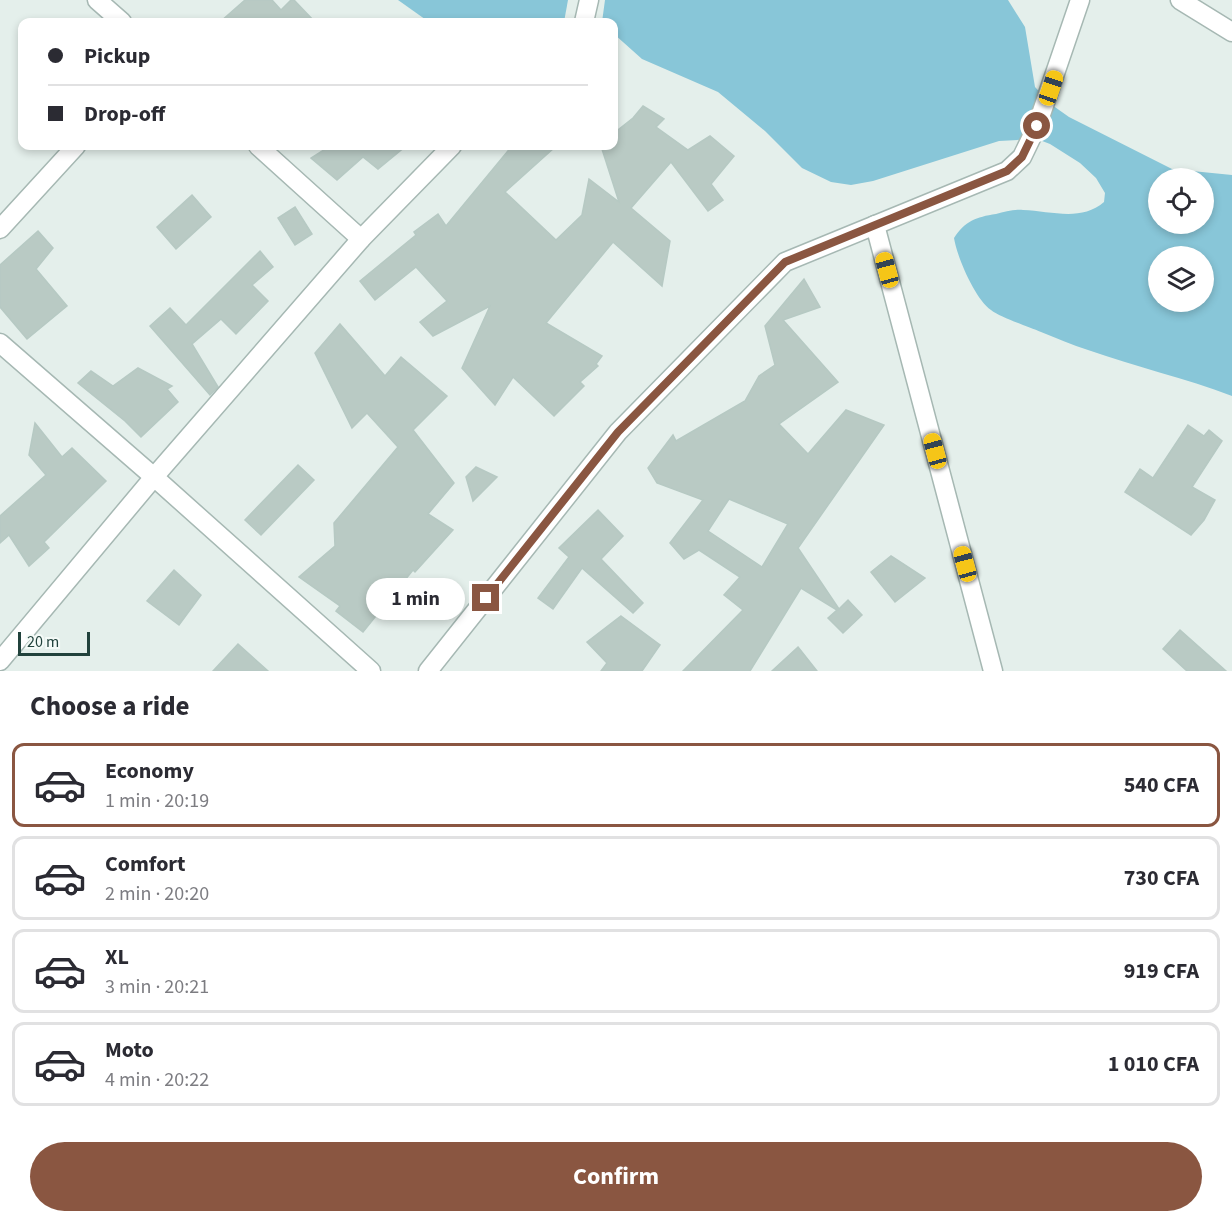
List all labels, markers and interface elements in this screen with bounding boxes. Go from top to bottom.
text: Pickup [84,40,150,72]
car [1037,68,1065,108]
text: Drop-off [84,98,165,130]
route start [1023,112,1050,139]
map controls [1148,168,1214,312]
button: locate [1148,168,1214,234]
button: layers [1148,246,1214,312]
car [874,250,900,290]
car [922,431,948,471]
car [952,544,978,584]
callout: 1 min [366,577,465,619]
route end [472,584,499,611]
text: 1 min [391,585,440,613]
scale bar [18,629,90,656]
text: 20 m [27,631,59,653]
text: Choose a ride [30,687,190,726]
text: Economy [105,755,194,787]
icon: car [33,758,87,812]
text: 540 CFA [1124,769,1199,801]
text: 1 min · 20:19 [105,787,209,815]
text: Comfort [105,848,186,880]
icon: car [33,851,87,905]
text: 730 CFA [1124,862,1199,894]
text: 2 min · 20:20 [105,880,209,908]
text: XL [105,941,129,973]
icon: car [33,944,87,998]
text: 919 CFA [1124,955,1199,987]
text: 3 min · 20:21 [105,973,209,1001]
text: Moto [105,1034,154,1066]
icon: car [33,1037,87,1091]
text: 1 010 CFA [1108,1048,1199,1080]
text: 4 min · 20:22 [105,1066,209,1094]
button: Confirm [30,1142,1202,1211]

